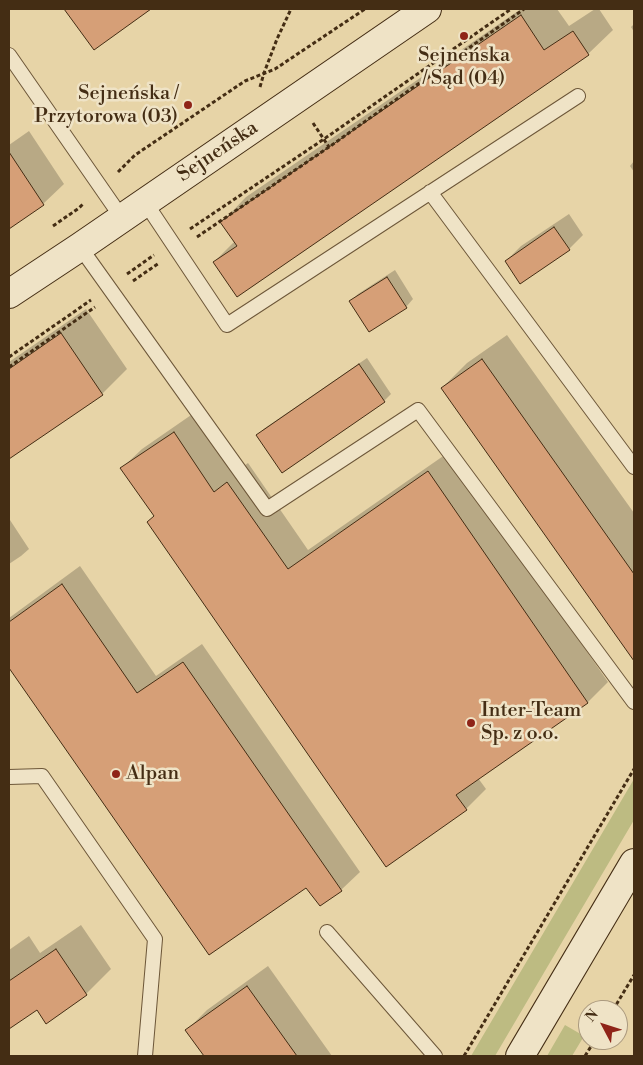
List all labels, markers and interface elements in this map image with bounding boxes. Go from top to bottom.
marker: Sejneńska / Sąd (04) [458,30,470,42]
place label: Sejneńska / Sąd (04) [418,44,510,91]
place label: Sejneńska / Przytorowa (03) [34,82,178,129]
marker: Sejneńska / Przytorowa (03) [182,99,194,111]
street label: Sejneńska [173,116,263,188]
place label: Inter-Team Sp. z o.o. [481,699,581,746]
marker: Inter-Team Sp. z o.o. [465,717,477,729]
place label: Alpan [126,762,179,786]
marker: Alpan [110,768,122,780]
north arrow [578,1000,628,1050]
text: N [582,1006,603,1026]

